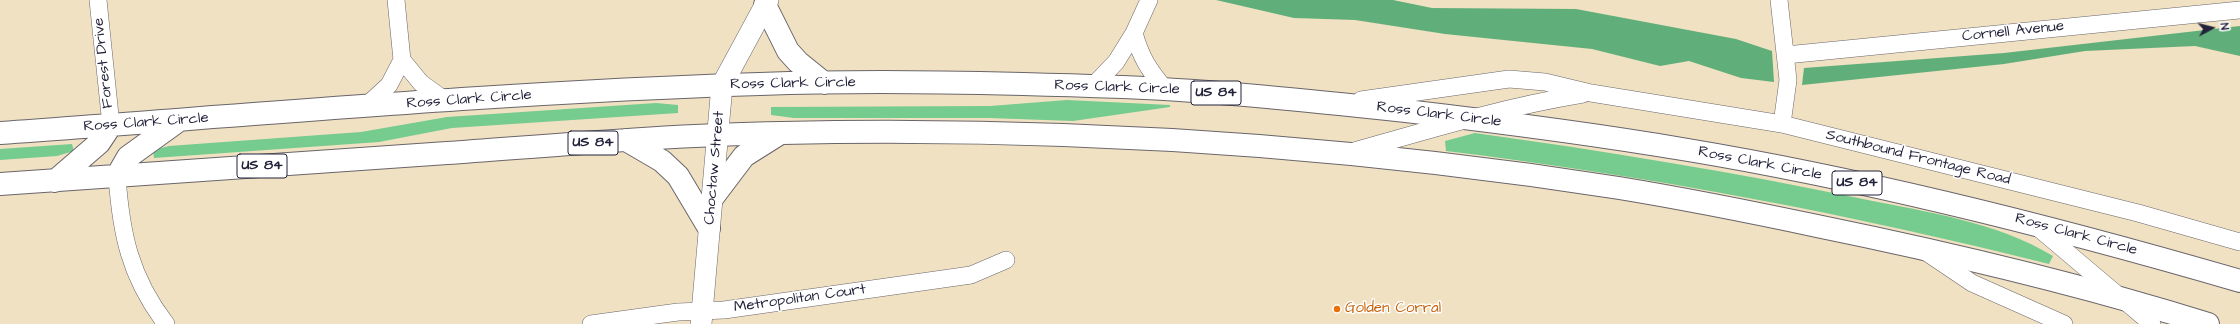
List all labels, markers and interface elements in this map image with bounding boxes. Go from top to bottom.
north arrow [2192,8,2232,48]
street label: Forest Drive [90,17,118,109]
street label: Cornell Avenue [1961,18,2065,46]
text: N [2217,22,2232,31]
street label: Ross Clark Circle [730,74,856,94]
street label: Ross Clark Circle [1054,77,1180,99]
road number: US 84 [1191,81,1241,105]
street label: Ross Clark Circle [406,87,532,113]
street label: Ross Clark Circle [1376,98,1502,132]
street label: Ross Clark Circle [83,110,209,136]
street label: Choctaw Street [701,110,729,226]
street label: Southbound Frontage Road [1824,126,2012,190]
road number: US 84 [568,131,618,155]
street label: Ross Clark Circle [1697,143,1823,185]
road number: US 84 [237,154,287,178]
road number: US 84 [1832,171,1882,195]
street label: Ross Clark Circle [2013,210,2139,260]
street label: Metropolitan Court [733,281,867,317]
place label: Golden Corral [1345,300,1441,318]
marker: Golden Corral [1332,304,1342,314]

